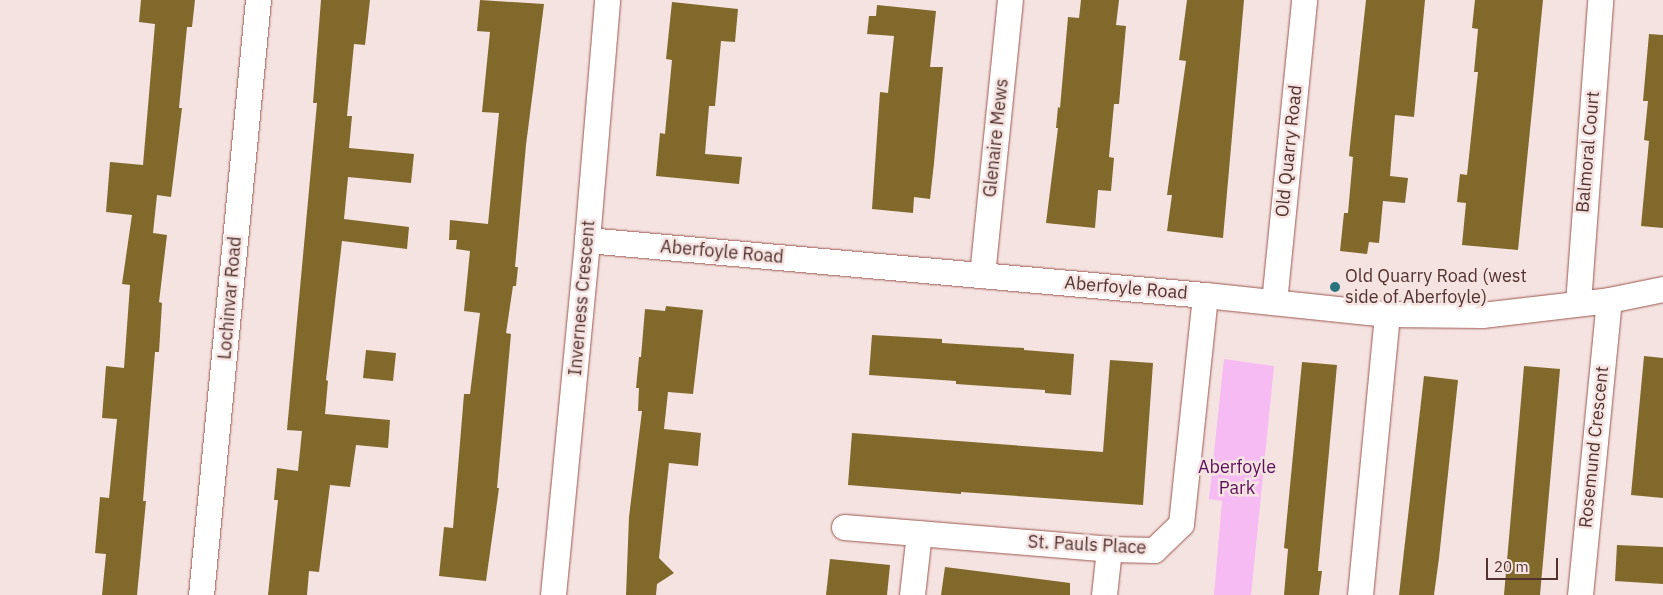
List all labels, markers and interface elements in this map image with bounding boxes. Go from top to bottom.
street label: Glenaire Mews [979,78,1013,198]
street label: Old Quarry Road [1271,84,1307,218]
street label: Balmoral Court [1572,90,1604,214]
street label: Inverness Crescent [564,219,600,377]
street label: Lochinvar Road [214,236,246,360]
street label: Aberfoyle Road [659,236,785,268]
place label: Old Quarry Road (west side of Aberfoyle) [1345,266,1527,308]
street label: Aberfoyle Road [1063,272,1189,304]
marker: Old Quarry Road (west side of Aberfoyle) [1329,281,1341,293]
street label: Rosemund Crescent [1575,365,1613,529]
park label: Aberfoyle Park [1198,457,1276,499]
street label: St. Pauls Place [1027,531,1147,559]
scale bar [1488,548,1560,580]
text: 20 m [1494,557,1529,576]

